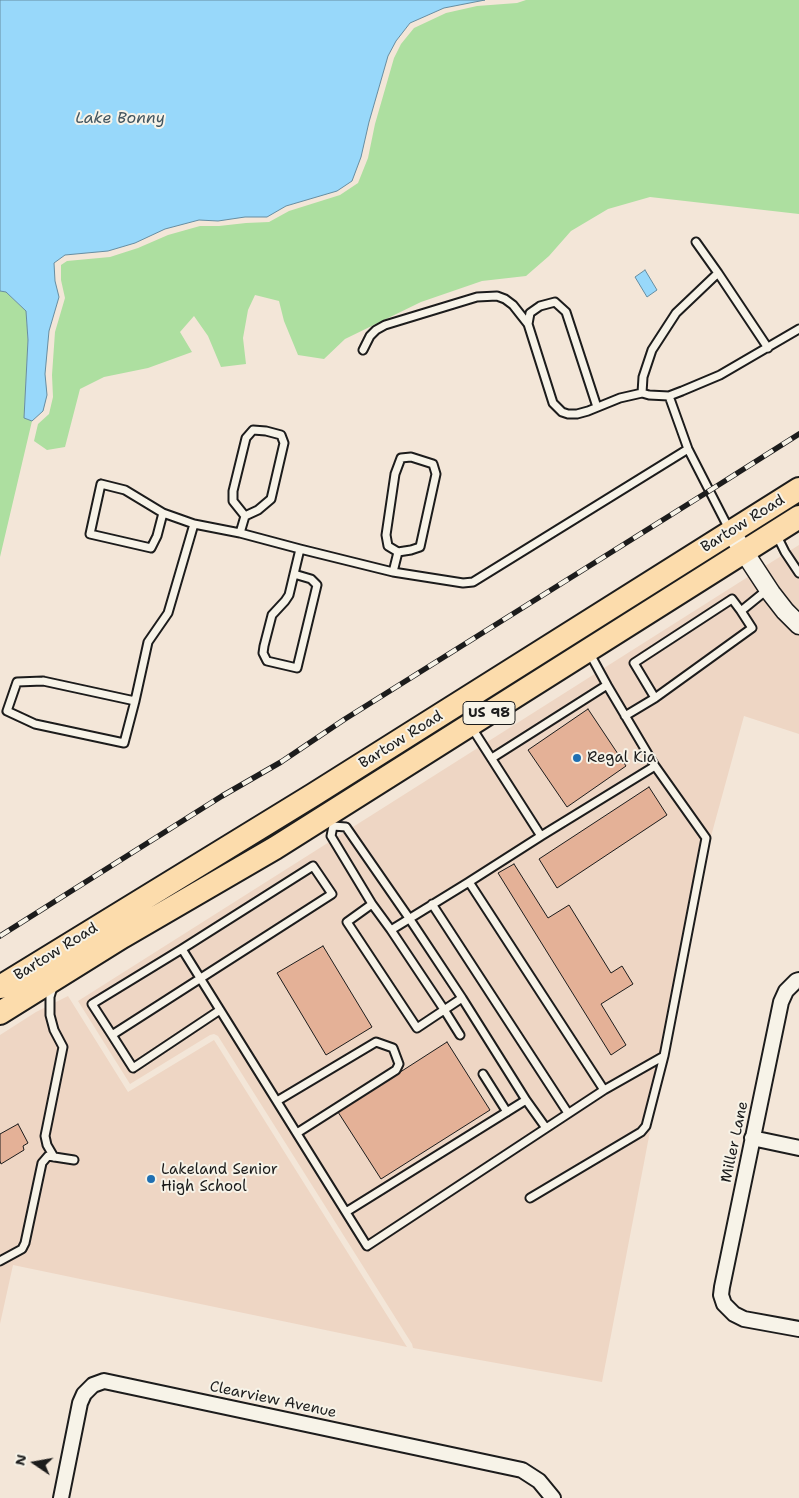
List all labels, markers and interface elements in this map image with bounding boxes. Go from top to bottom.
water label: Lake Bonny [75,109,165,129]
street label: Bartow Road [698,491,788,557]
road number: US 98 [463,701,515,724]
street label: Bartow Road [356,707,446,773]
place label: Regal Kia [587,749,656,767]
marker: Regal Kia [571,752,583,764]
street label: Bartow Road [11,919,101,985]
street label: Miller Lane [718,1100,752,1184]
place label: Lakeland Senior High School [161,1161,278,1196]
marker: Lakeland Senior High School [145,1173,157,1185]
street label: Clearview Avenue [208,1378,338,1422]
north arrow [10,1438,60,1488]
text: N [10,1453,30,1467]

